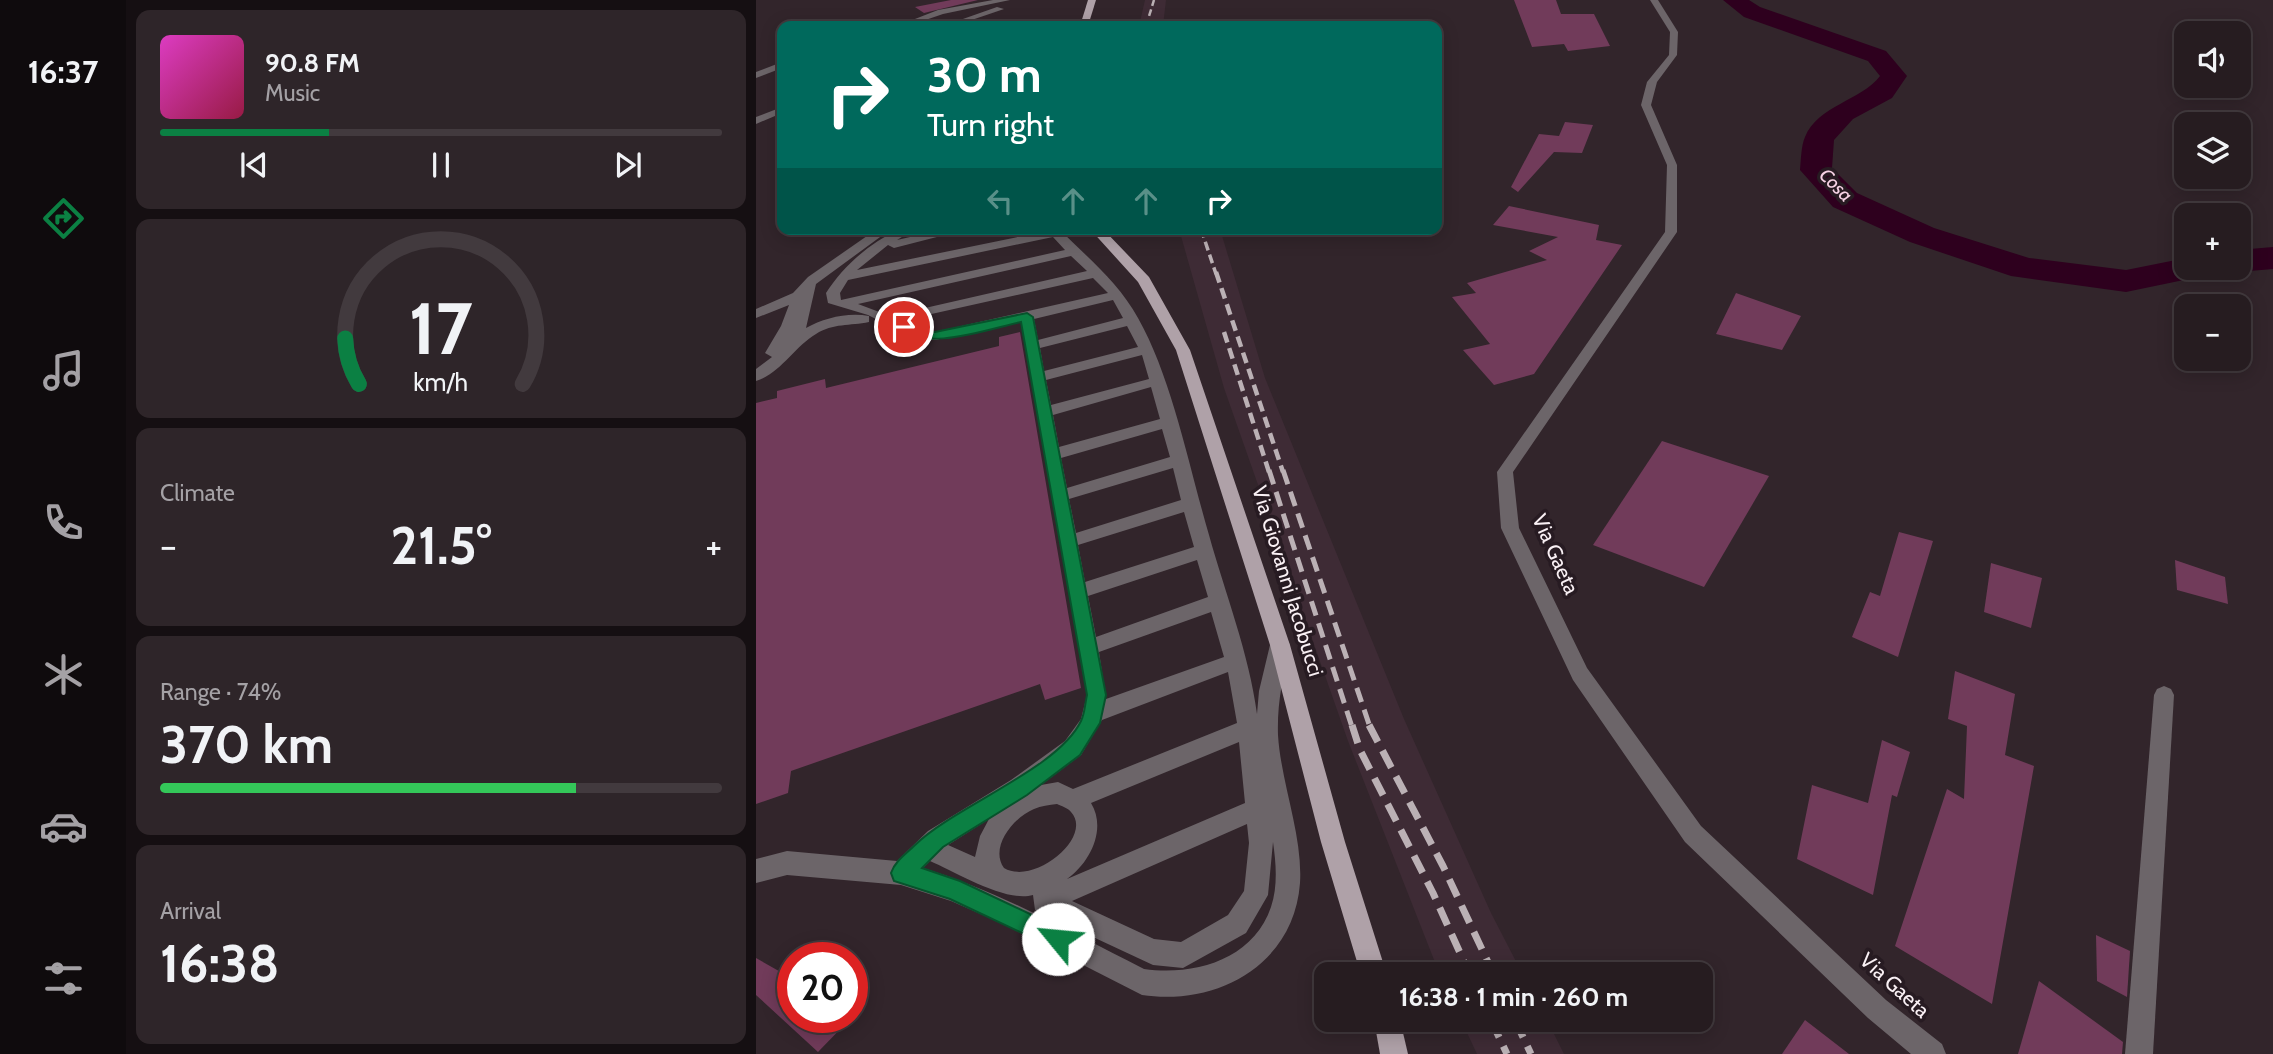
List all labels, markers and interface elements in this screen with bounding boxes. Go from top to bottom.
map controls [2174,21,2251,371]
button: sound [2174,21,2251,98]
text: 30 m [927,45,1042,104]
text: 90.8 FM [265,47,360,79]
icon: right [812,49,903,140]
text: 16:37 [28,52,98,91]
text: Music [265,79,320,107]
text: Turn right [927,105,1054,144]
button: layers [2174,112,2251,189]
icon: previous [235,146,273,184]
icon: pause [422,146,460,184]
icon: next [609,146,647,184]
water label: Cosa [1814,163,1858,207]
icon: left [981,182,1019,220]
icon: ahead [1054,182,1092,220]
icon: ahead [1127,182,1165,220]
icon: right [1200,182,1238,220]
icon: directions [39,194,88,243]
button: + [2174,203,2251,280]
text: 17 [409,285,473,373]
button: − [2174,294,2251,371]
pin [874,297,934,357]
icon: arrive [885,308,923,346]
icon: music [39,346,88,395]
text: km/h [414,367,468,397]
text: Climate [160,479,235,507]
street label: Via Giovanni Jacobucci [1247,483,1329,679]
icon: phone [39,498,88,547]
street label: Via Gaeta [1527,510,1585,598]
text: 21.5° [390,514,492,577]
text: − [160,522,177,569]
text: + [705,522,722,569]
icon: climate [39,650,88,699]
text: Range · 74% [160,678,281,706]
text: 370 km [160,713,333,776]
icon: car [39,802,88,851]
text: Arrival [160,897,221,925]
position arrow [1021,902,1095,976]
text: 16:38 [160,932,279,995]
speed limit sign: 20 [777,942,868,1033]
street label: Via Gaeta [1855,947,1935,1023]
icon: filters [39,954,88,1003]
text: 16:38 · 1 min · 260 m [1399,981,1628,1013]

